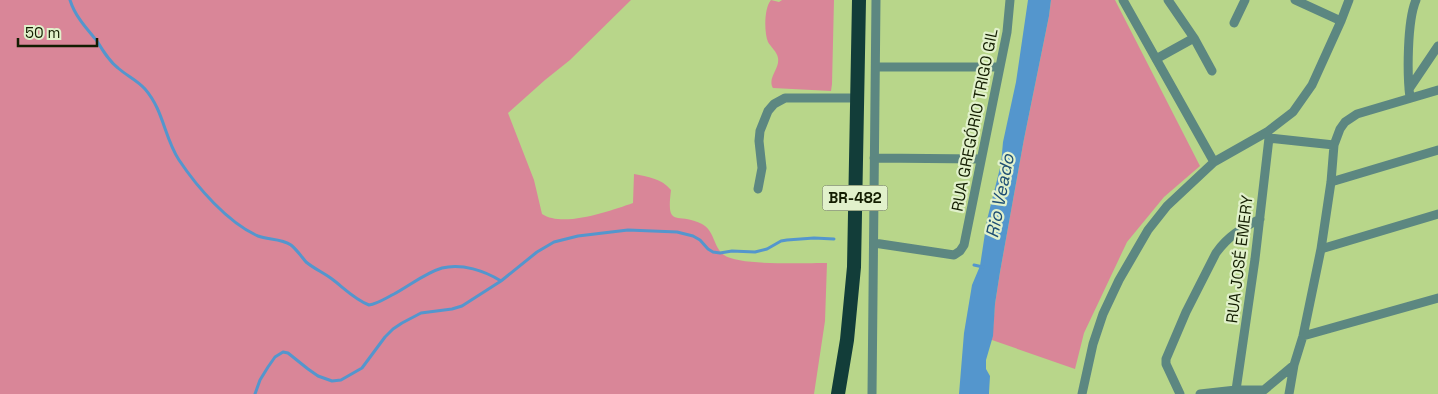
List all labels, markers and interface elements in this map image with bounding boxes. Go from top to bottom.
scale bar [18,15,96,47]
text: 50 m [25,23,60,42]
street label: RUA GREGÓRIO TRIGO GIL [946,27,1003,213]
water label: Rio Veado [980,151,1019,240]
road number: BR-482 [822,186,888,210]
street label: RUA JOSÉ EMERY [1221,194,1258,324]

